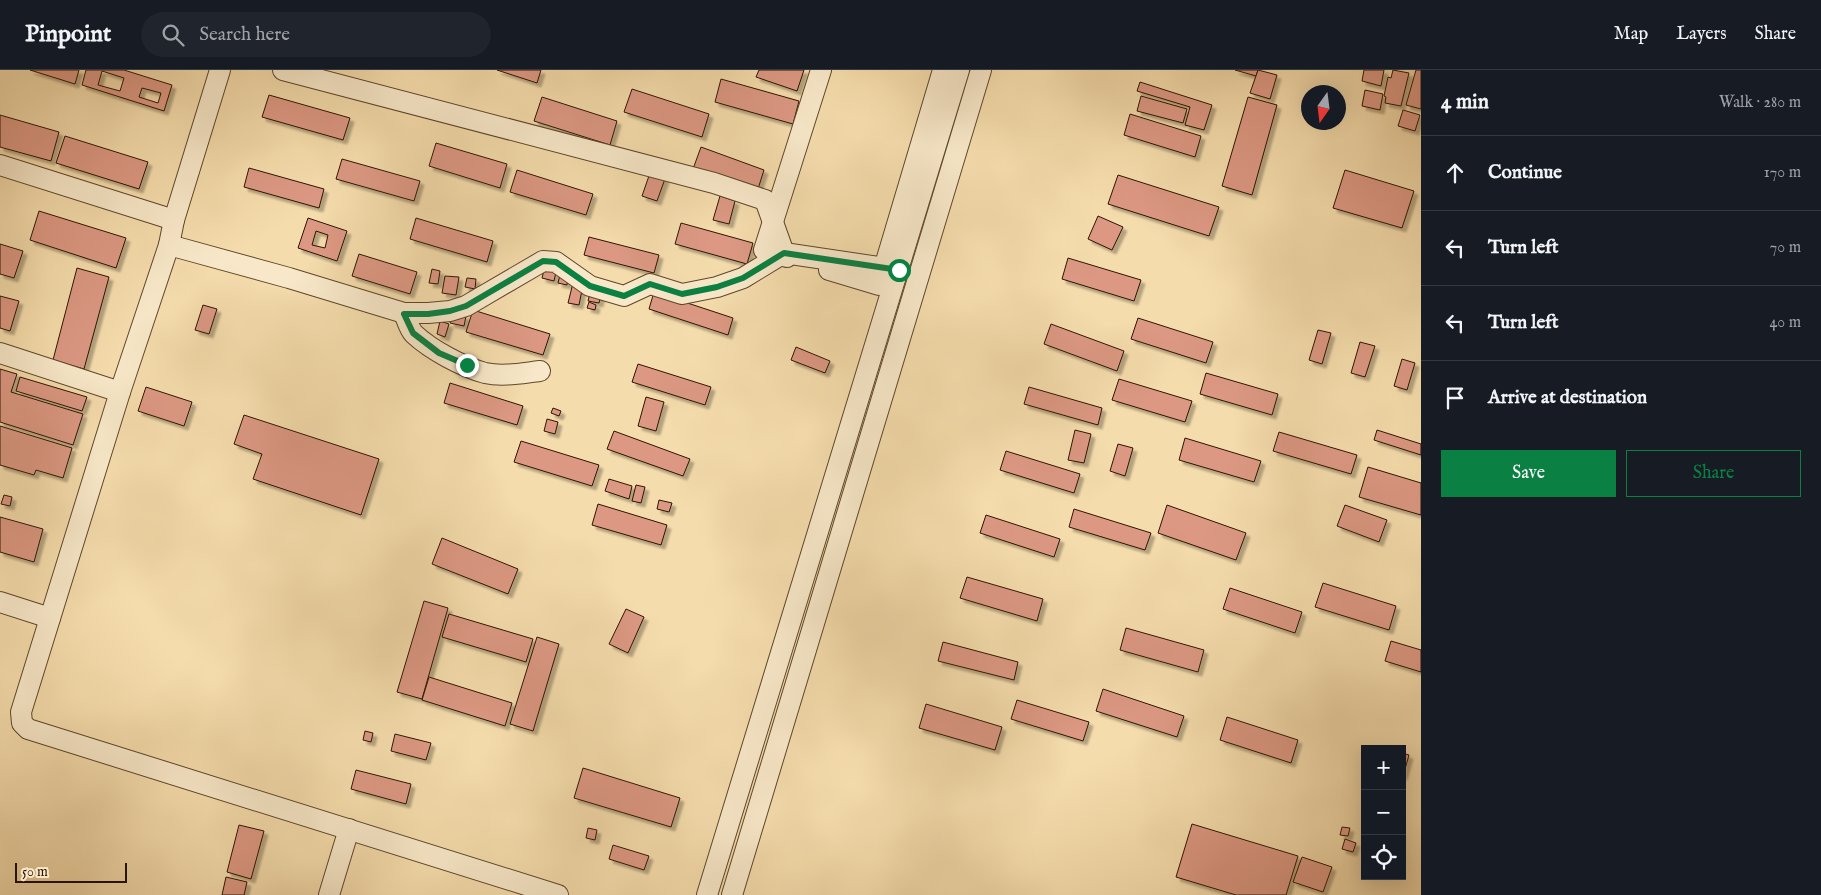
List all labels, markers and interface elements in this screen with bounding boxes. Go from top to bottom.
search box [141,12,491,57]
text: Pinpoint [25,19,111,50]
icon: search [159,21,187,49]
text: Search here [199,23,290,47]
text: Map [1614,23,1648,46]
text: Layers [1676,23,1727,46]
text: Share [1755,23,1796,46]
north arrow [1301,85,1346,130]
text: 4 min [1441,89,1489,116]
text: Walk · 280 m [1719,93,1801,113]
icon: ahead [1441,159,1469,187]
text: Continue [1488,161,1562,185]
text: 170 m [1764,163,1801,183]
icon: left [1441,234,1469,262]
text: Turn left [1488,236,1559,260]
text: 70 m [1770,238,1801,258]
route start [888,259,911,282]
icon: left [1441,309,1469,337]
text: Turn left [1488,311,1559,335]
text: 40 m [1769,313,1801,333]
route end [456,354,479,377]
icon: arrive [1441,384,1469,412]
text: Arrive at destination [1488,386,1647,410]
button: Save [1441,450,1616,497]
button: Share [1626,450,1801,497]
map controls [1361,745,1406,880]
button: + [1361,745,1406,790]
button: − [1361,790,1406,835]
button: locate [1361,835,1406,880]
scale bar [15,860,128,883]
text: 50 m [22,863,48,881]

